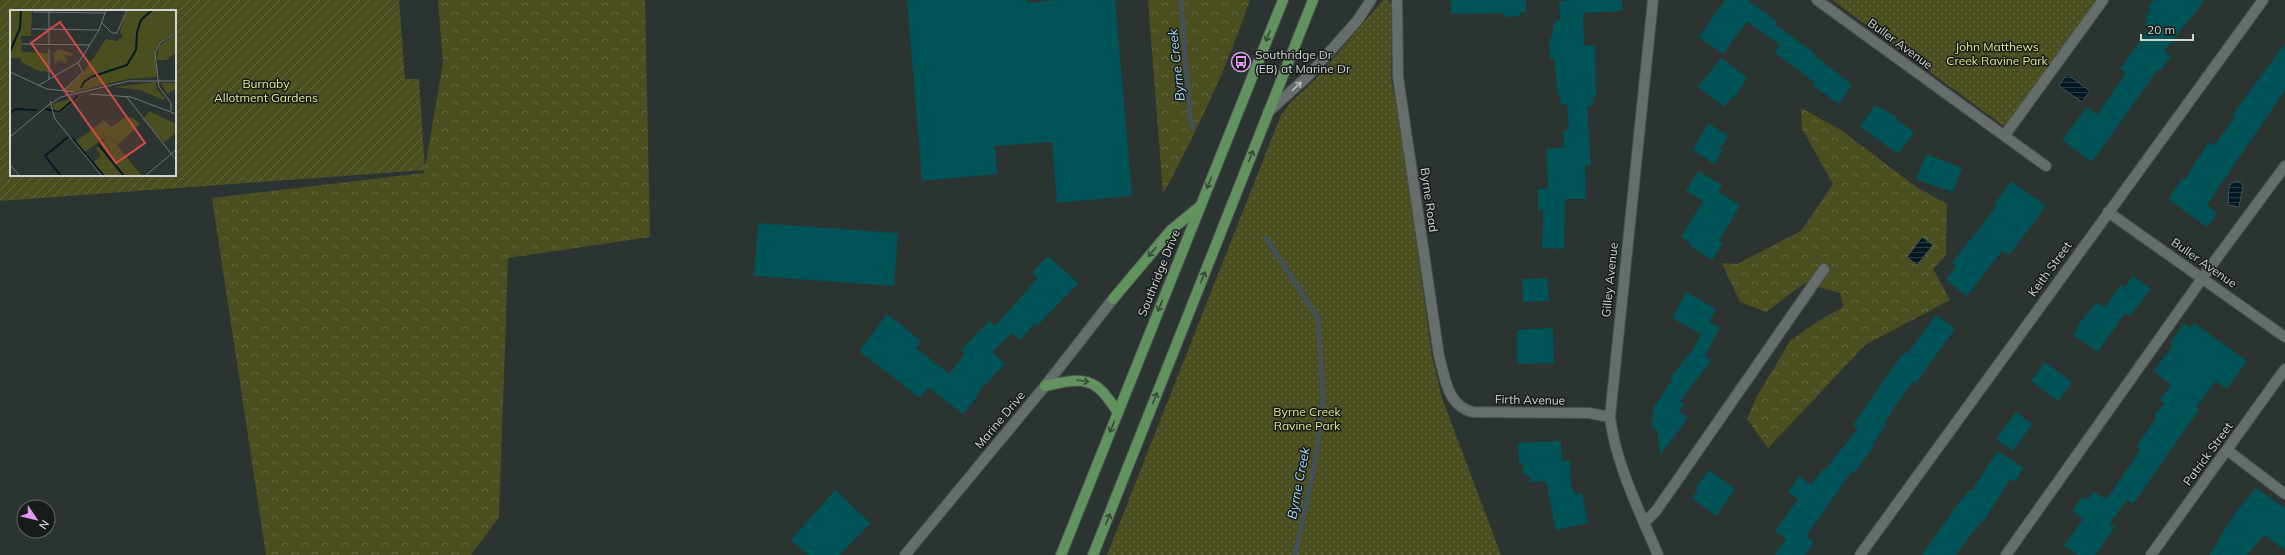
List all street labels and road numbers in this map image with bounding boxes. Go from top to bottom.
street label: Buller Avenue [1865,15,1936,72]
street label: Byrne Road [1418,167,1441,233]
street label: Southridge Drive [1134,227,1183,319]
street label: Buller Avenue [2169,234,2240,291]
street label: Keith Street [2025,238,2075,299]
street label: Gilley Avenue [1598,242,1621,318]
street label: Marine Drive [971,388,1028,451]
street label: Firth Avenue [1495,391,1565,408]
street label: Patrick Street [2180,419,2236,488]

